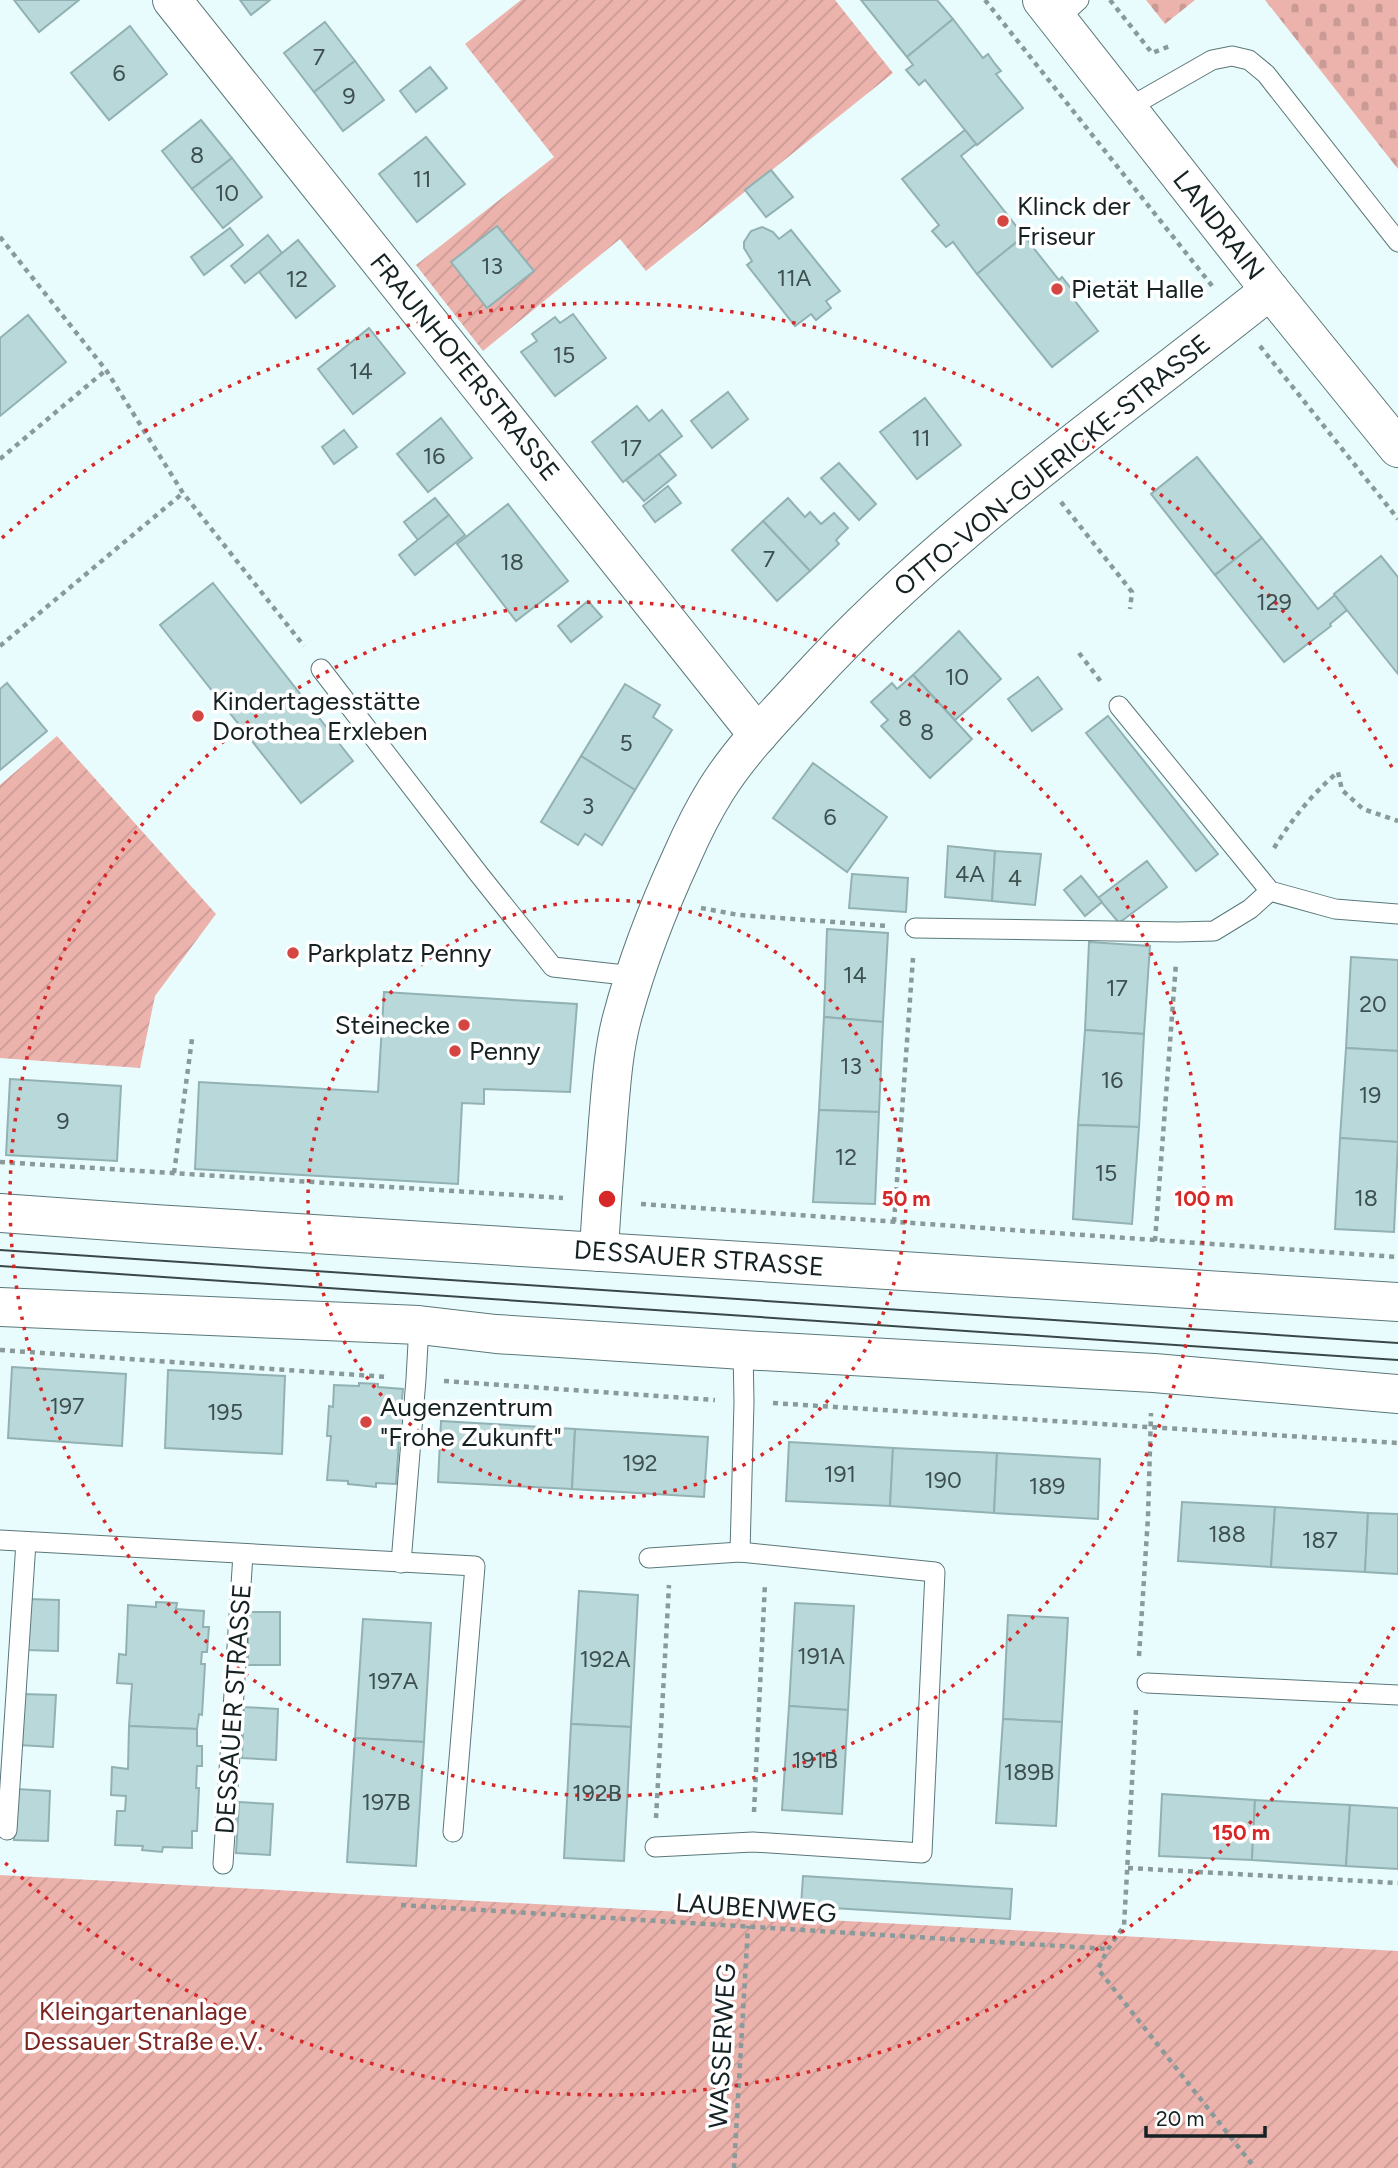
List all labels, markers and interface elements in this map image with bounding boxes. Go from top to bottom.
house number: 7 [313,43,325,71]
house number: 6 [112,59,126,87]
house number: 9 [342,82,356,110]
house number: 8 [190,141,204,169]
street label: LANDRAIN [1166,164,1272,286]
house number: 11 [413,165,432,193]
house number: 10 [215,179,239,207]
place label: Klinck der Friseur [1017,190,1131,252]
marker: Klinck der Friseur [995,213,1011,229]
street label: FRAUNHOFERSTRASSE [363,247,567,487]
house number: 13 [481,252,503,280]
house number: 11A [777,264,812,292]
house number: 12 [286,265,308,293]
place label: Pietät Halle [1071,273,1204,305]
marker: Pietät Halle [1049,281,1065,297]
street label: OTTO-VON-GUERICKE-STRASSE [887,327,1217,603]
house number: 15 [553,341,575,369]
house number: 14 [349,357,373,385]
house number: 11 [912,424,931,452]
house number: 17 [620,434,642,462]
house number: 16 [423,442,445,470]
house number: 7 [763,545,775,573]
house number: 18 [500,548,524,576]
house number: 129 [1256,588,1292,616]
house number: 10 [945,663,969,691]
place label: Kindertagesstätte Dorothea Erxleben [212,685,427,747]
house number: 8 [898,704,912,732]
marker: Kindertagesstätte Dorothea Erxleben [190,708,206,724]
house number: 8 [920,718,934,746]
house number: 5 [619,729,633,757]
house number: 3 [582,792,594,820]
house number: 6 [823,803,837,831]
house number: 4A [955,860,985,888]
house number: 4 [1008,864,1022,892]
place label: Parkplatz Penny [307,937,492,969]
marker: Parkplatz Penny [285,945,301,961]
house number: 14 [843,961,867,989]
house number: 17 [1106,974,1128,1002]
house number: 20 [1359,990,1387,1018]
place label: Steinecke [335,1009,450,1041]
marker: Steinecke [456,1017,472,1033]
place label: Penny [469,1035,541,1067]
marker: Penny [447,1043,463,1059]
house number: 13 [840,1052,862,1080]
house number: 16 [1101,1066,1123,1094]
house number: 19 [1359,1081,1381,1109]
house number: 9 [56,1107,70,1135]
house number: 12 [835,1143,857,1171]
house number: 15 [1095,1159,1117,1187]
house number: 18 [1354,1184,1378,1212]
text: 50 m [881,1186,931,1211]
text: 100 m [1174,1186,1234,1211]
centre of rings [595,1187,619,1211]
street label: DESSAUER STRASSE [573,1233,825,1283]
place label: Augenzentrum "Frohe Zukunft" [380,1391,562,1453]
house number: 197 [50,1392,84,1420]
house number: 195 [207,1398,243,1426]
marker: Augenzentrum "Frohe Zukunft" [358,1414,374,1430]
house number: 192 [622,1449,658,1477]
house number: 191 [824,1460,856,1488]
house number: 190 [924,1466,962,1494]
house number: 189 [1029,1472,1065,1500]
house number: 188 [1208,1520,1246,1548]
house number: 187 [1302,1526,1338,1554]
street label: DESSAUER STRASSE [208,1583,258,1835]
house number: 191A [797,1642,845,1670]
house number: 192A [580,1645,631,1673]
house number: 197A [368,1667,419,1695]
house number: 191B [792,1746,838,1774]
house number: 189B [1004,1758,1054,1786]
house number: 192B [572,1779,622,1807]
house number: 197B [362,1788,410,1816]
text: 150 m [1212,1820,1270,1845]
street label: LAUBENWEG [675,1886,837,1930]
street label: WASSERWEG [702,1963,742,2129]
park label: Kleingartenanlage Dessauer Straße e.V. [23,1995,263,2057]
scale bar [1146,2094,1265,2138]
text: 20 m [1156,2106,1204,2131]

